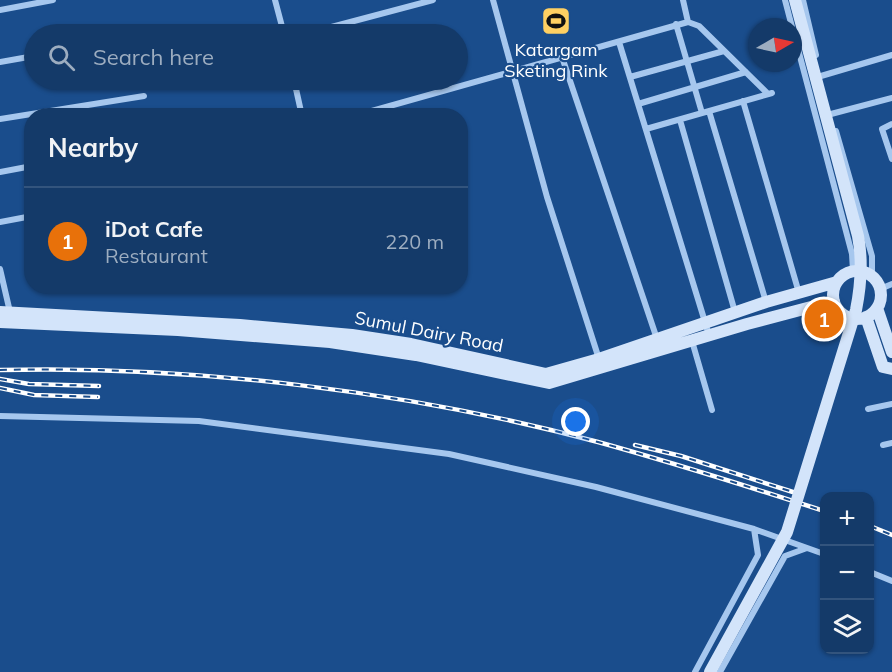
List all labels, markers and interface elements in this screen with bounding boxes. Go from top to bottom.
sports icon: Katargam Sketing Rink [540,5,572,37]
north arrow [748,18,802,72]
search box [24,24,468,90]
place label: Katargam Sketing Rink [504,38,608,82]
icon: search [45,41,78,74]
text: Search here [93,43,214,71]
text: Nearby [48,131,138,164]
text: iDot Cafe [105,215,203,243]
text: 1 [62,229,74,254]
text: 220 m [385,229,444,254]
text: Restaurant [105,243,208,268]
pin: 1 [804,296,844,342]
street label: Sumul Dairy Road [353,306,505,357]
your location [561,407,590,436]
map controls [820,492,874,654]
button: + [820,492,874,546]
button: − [820,546,874,600]
button: layers [820,600,874,654]

